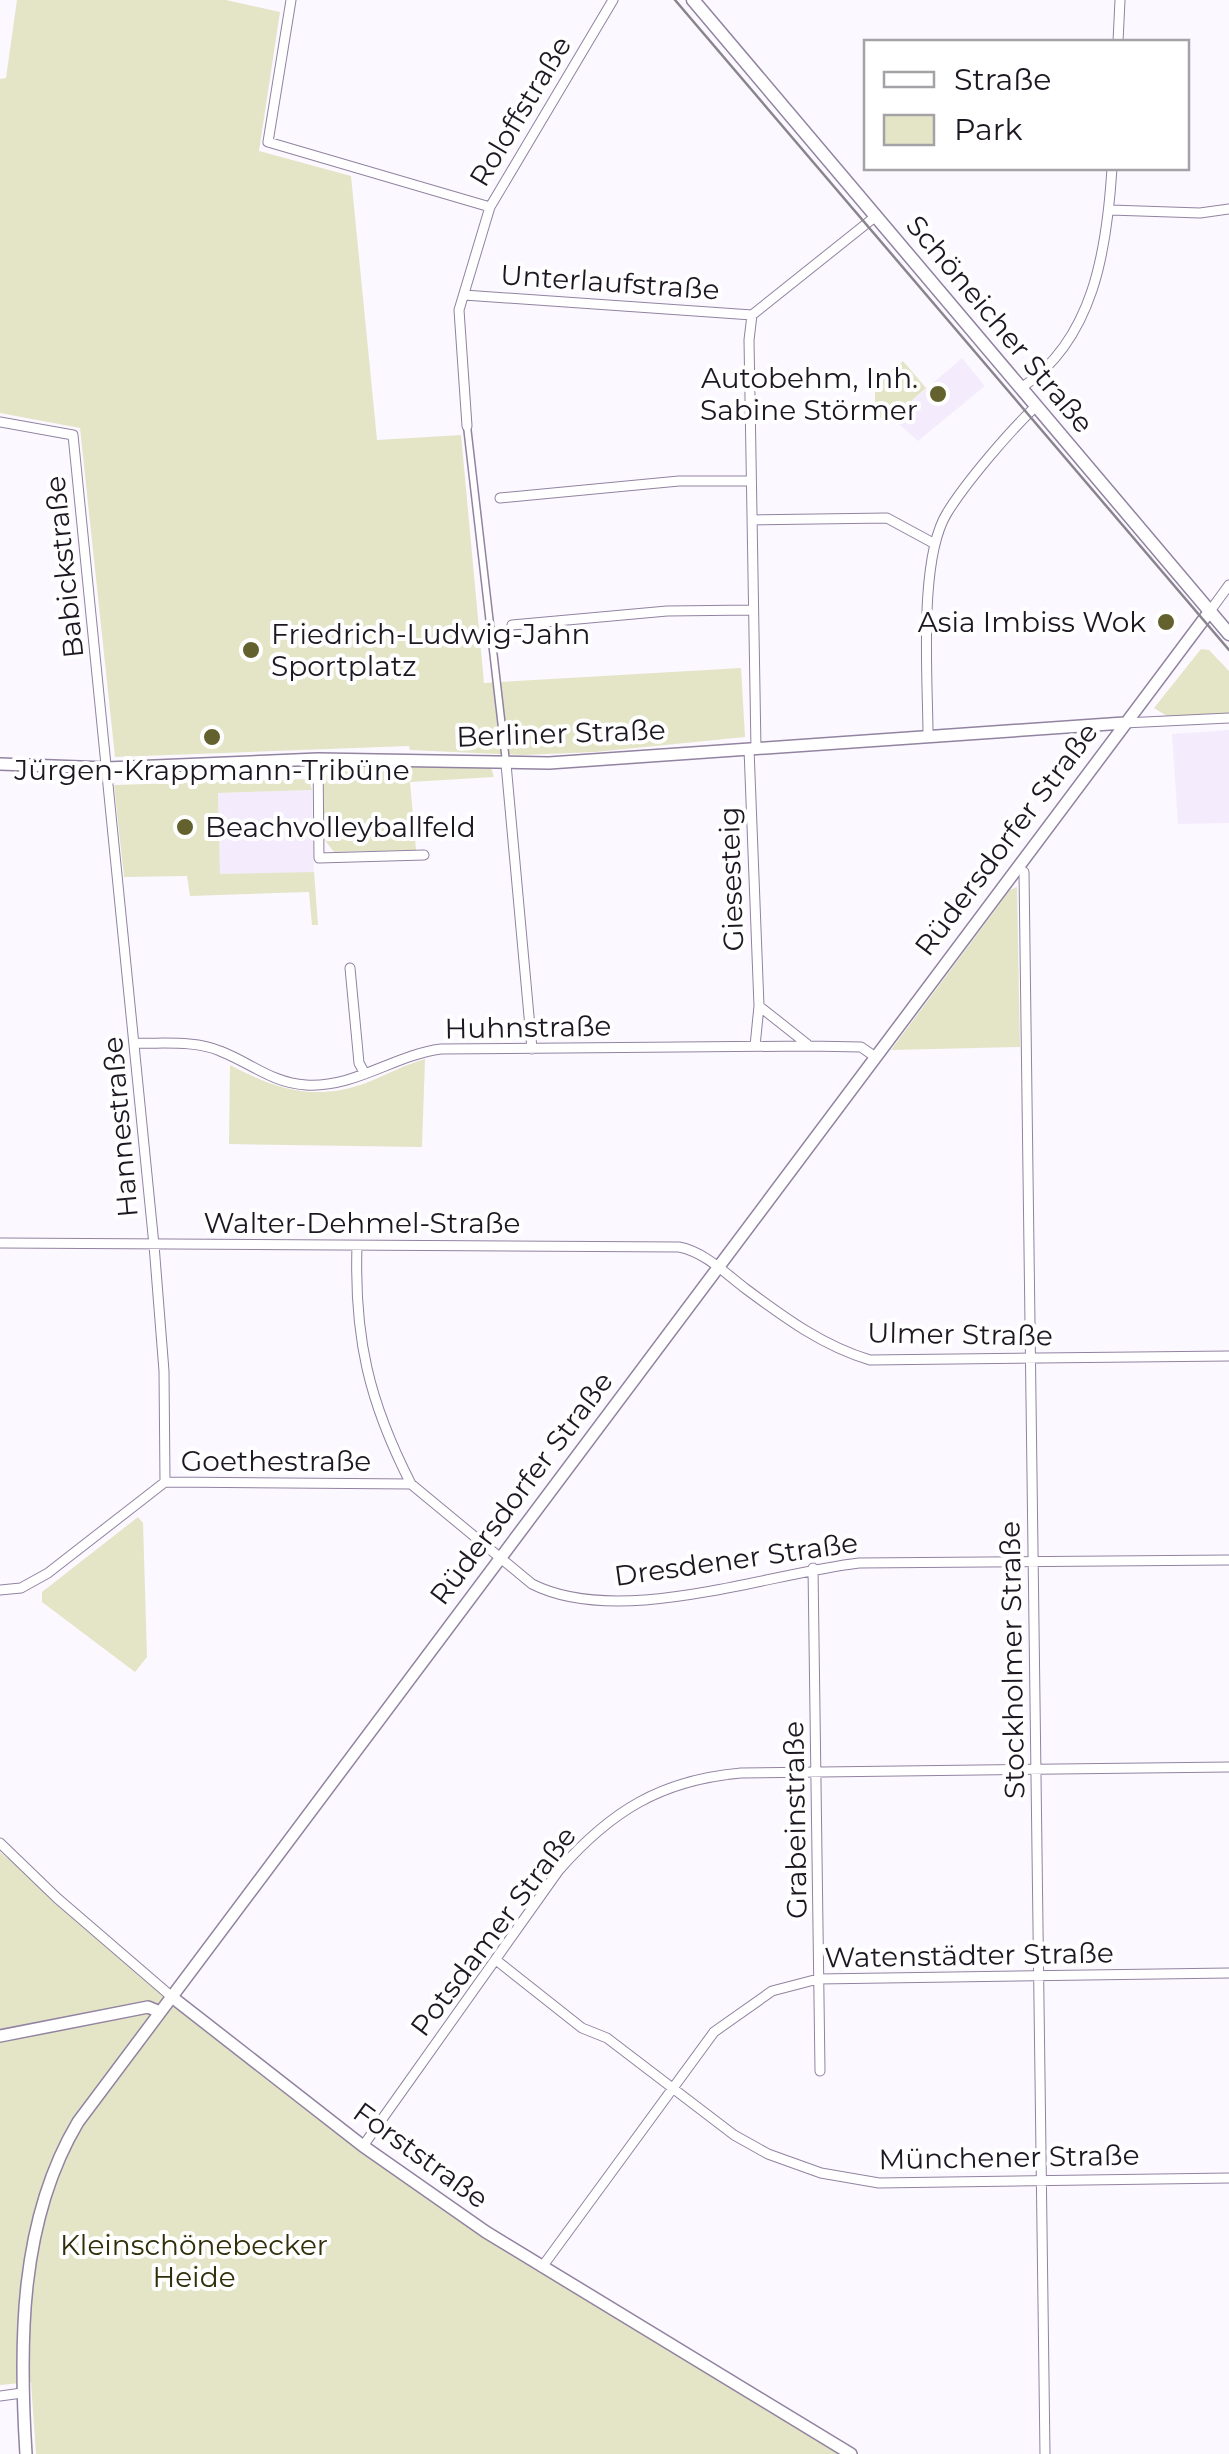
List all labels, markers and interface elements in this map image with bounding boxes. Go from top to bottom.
street label: Roloffstraße [462,30,578,192]
legend [864,40,1189,170]
text: Straße [954,61,1051,98]
text: Park [954,111,1023,148]
street label: Schöneicher Straße [899,208,1101,440]
street label: Unterlaufstraße [499,257,721,307]
place label: Autobehm, Inh. Sabine Störmer [700,361,918,427]
marker: Autobehm, Inh. Sabine Störmer [927,383,949,405]
street label: Babickstraße [38,474,90,660]
place label: Asia Imbiss Wok [918,605,1146,639]
marker: Asia Imbiss Wok [1155,611,1177,633]
place label: Friedrich-Ludwig-Jahn Sportplatz [271,617,591,683]
marker: Friedrich-Ludwig-Jahn Sportplatz [240,639,262,661]
street label: Berliner Straße [456,712,666,754]
street label: Rüdersdorfer Straße [907,716,1105,962]
marker: Jürgen-Krappmann-Tribüne [201,726,223,748]
place label: Jürgen-Krappmann-Tribüne [13,753,410,787]
street label: Giesesteig [711,806,751,952]
place label: Beachvolleyballfeld [205,810,476,844]
marker: Beachvolleyballfeld [174,816,196,838]
street label: Huhnstraße [444,1009,612,1045]
street label: Hannestraße [95,1035,145,1219]
street label: Walter-Dehmel-Straße [204,1206,520,1240]
street label: Ulmer Straße [867,1315,1053,1353]
street label: Rüdersdorfer Straße [422,1365,620,1611]
street label: Goethestraße [181,1444,371,1478]
street label: Stockholmer Straße [993,1521,1031,1799]
street label: Dresdener Straße [612,1525,860,1593]
street label: Grabeinstraße [776,1721,814,1919]
street label: Potsdamer Straße [403,1819,583,2043]
street label: Watenstädter Straße [824,1935,1114,1975]
street label: Forststraße [347,2095,495,2215]
street label: Münchener Straße [878,2138,1140,2176]
park label: Kleinschönebecker Heide [60,2228,328,2294]

